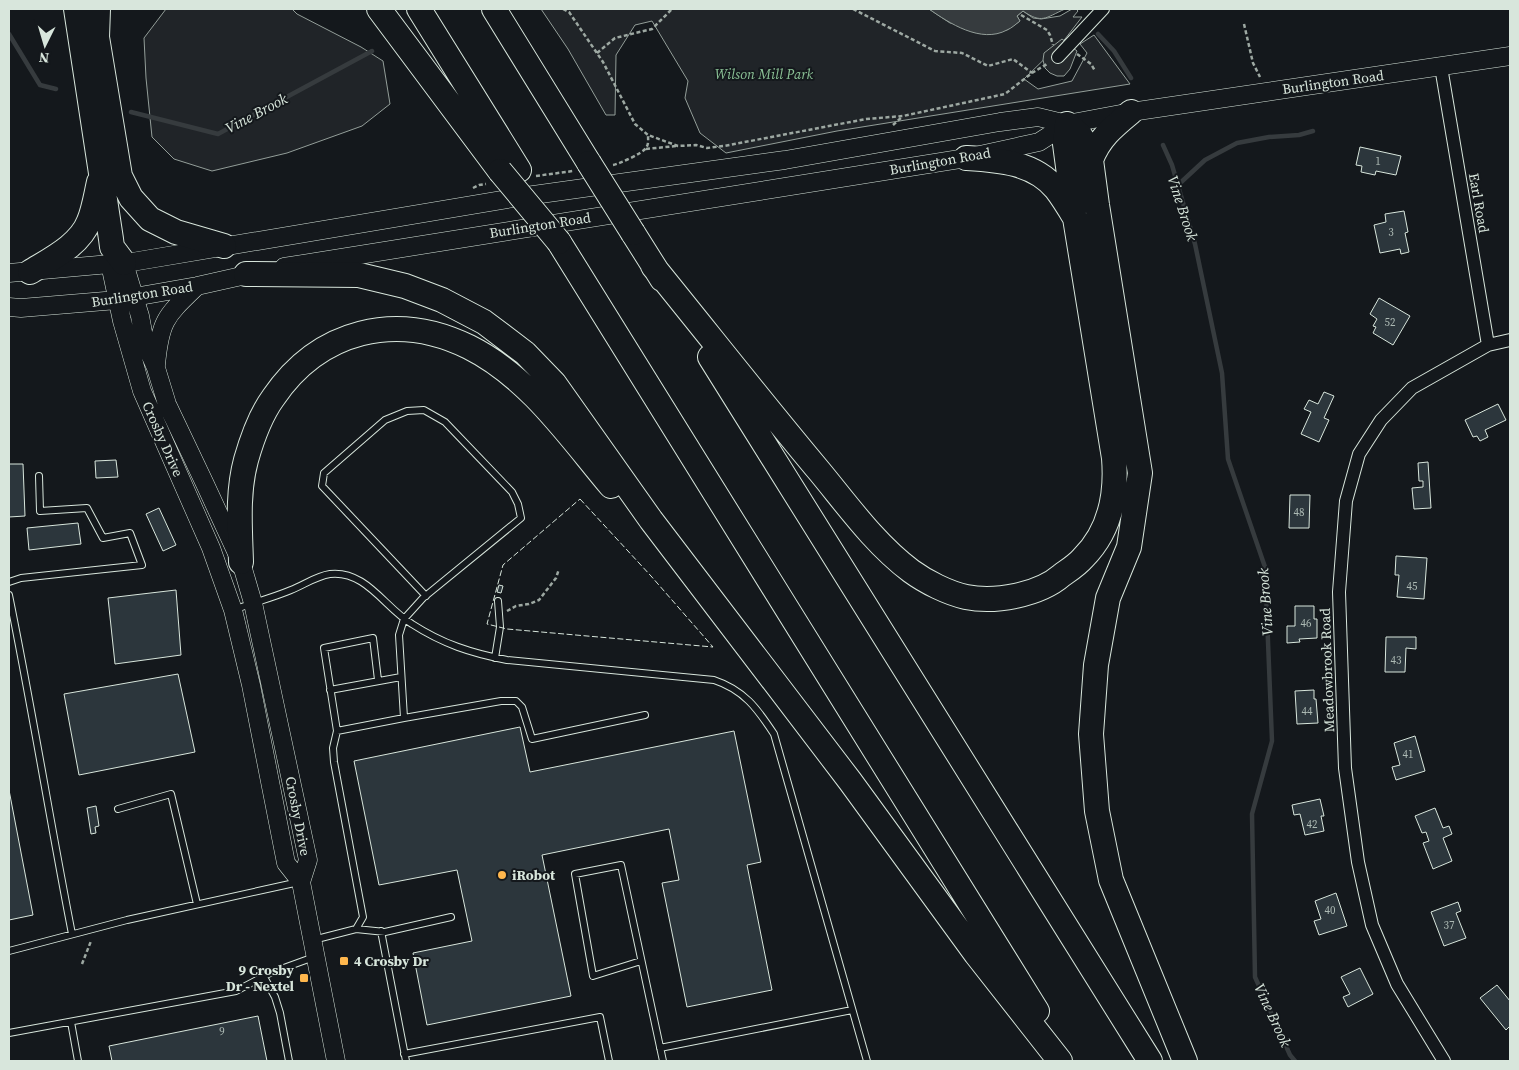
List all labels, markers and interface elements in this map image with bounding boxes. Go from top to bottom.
north arrow [20,20,70,70]
text: N [38,48,50,68]
park label: Wilson Mill Park [715,64,814,84]
street label: Burlington Road [1281,65,1385,99]
water label: Vine Brook [221,87,292,138]
street label: Burlington Road [888,142,992,180]
house number: 1 [1375,154,1381,169]
street label: Earl Road [1464,172,1494,235]
water label: Vine Brook [1163,173,1204,244]
street label: Burlington Road [488,207,592,243]
house number: 3 [1388,225,1394,240]
street label: Burlington Road [90,276,194,312]
house number: 52 [1385,315,1396,330]
street label: Crosby Drive [138,398,188,480]
house number: 48 [1294,505,1305,520]
water label: Vine Brook [1252,567,1278,637]
house number: 45 [1407,579,1418,594]
street label: Meadowbrook Road [1315,608,1339,732]
house number: 46 [1301,616,1312,631]
house number: 43 [1391,653,1402,668]
house number: 44 [1302,704,1313,719]
house number: 41 [1403,747,1414,762]
street label: Crosby Drive [281,775,315,857]
house number: 42 [1307,817,1318,832]
place label: iRobot [512,865,556,885]
marker: iRobot [496,869,508,881]
house number: 40 [1325,903,1336,918]
house number: 37 [1444,918,1455,933]
place label: 4 Crosby Dr [354,951,429,971]
marker: 4 Crosby Dr [338,955,350,967]
place label: 9 Crosby Dr - Nextel [226,960,295,996]
marker: 9 Crosby Dr - Nextel [298,972,310,984]
water label: Vine Brook [1249,980,1297,1051]
house number: 9 [219,1024,225,1039]

